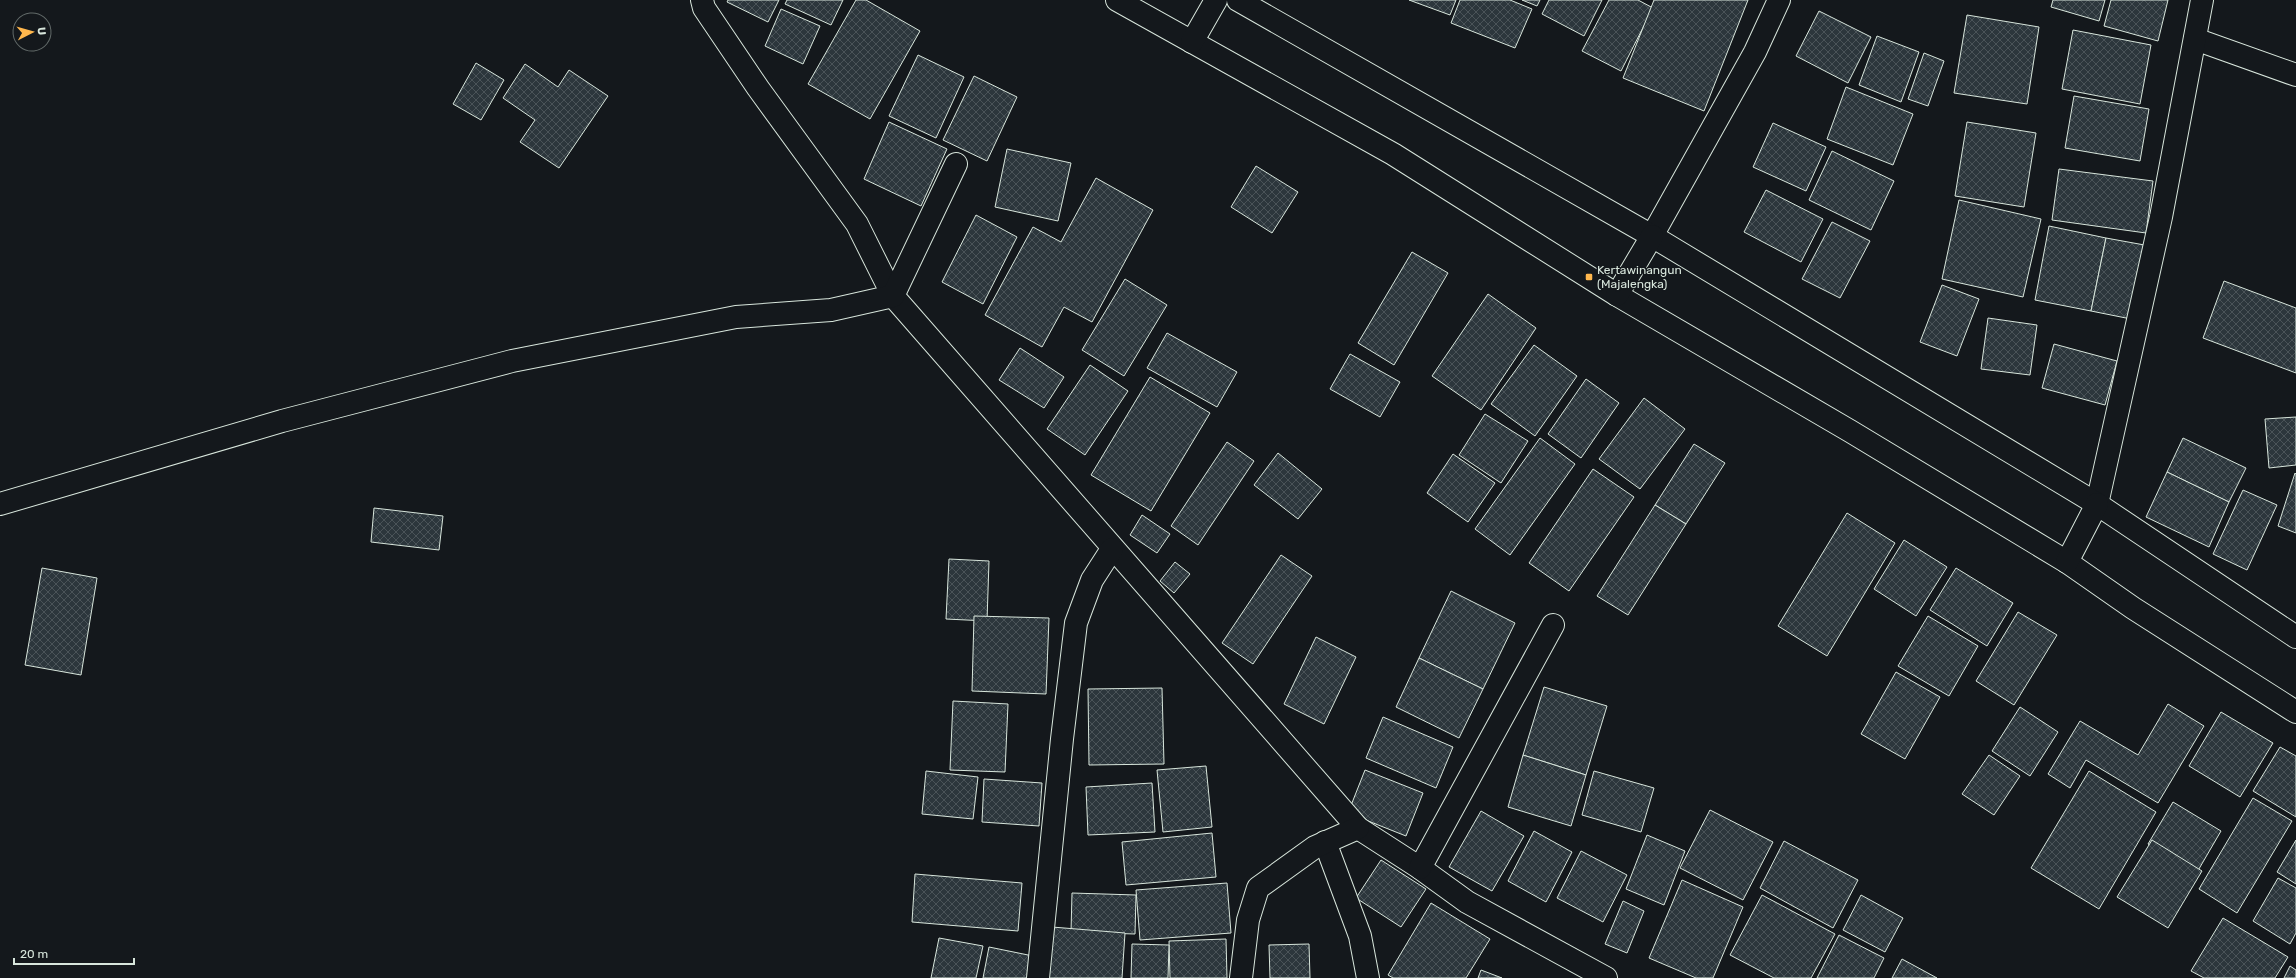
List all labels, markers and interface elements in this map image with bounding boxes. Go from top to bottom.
north arrow [12,12,52,52]
text: U [35,26,48,36]
place label: Kertawinangun (Majalengka) [1597,263,1682,291]
marker: Kertawinangun (Majalengka) [1584,272,1594,282]
scale bar [14,940,134,966]
text: 20 m [20,947,48,961]

